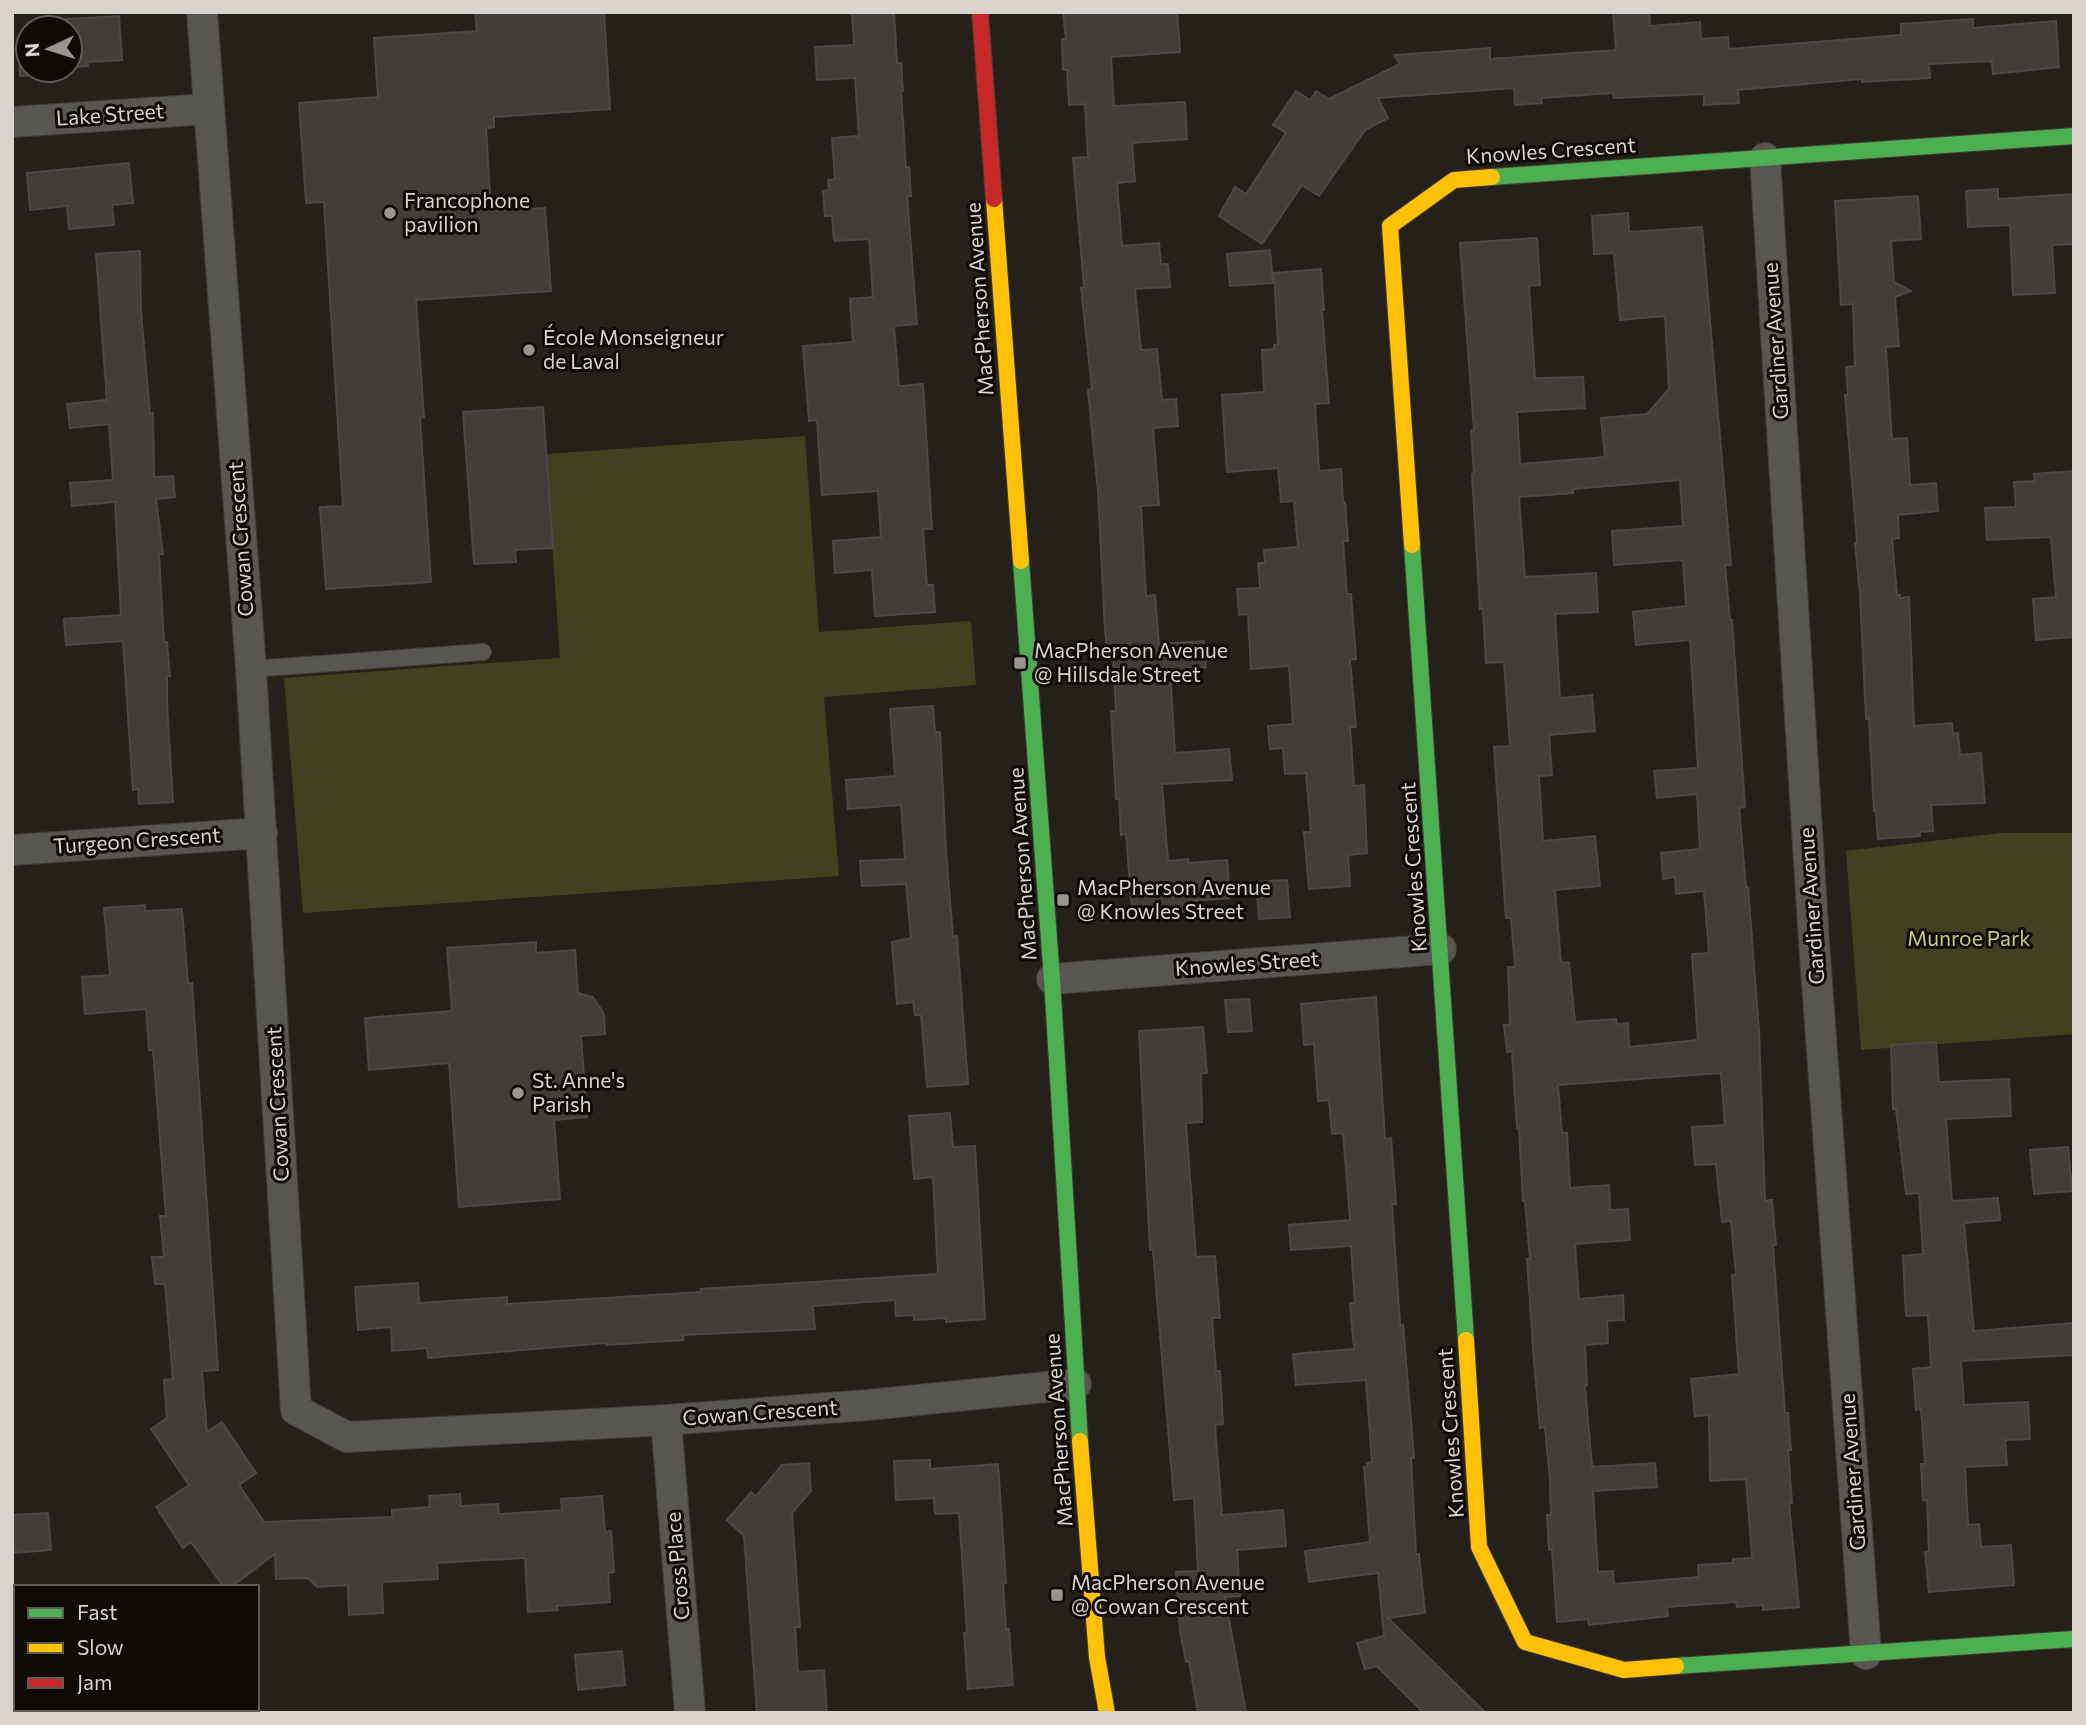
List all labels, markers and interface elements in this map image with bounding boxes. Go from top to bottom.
north arrow [14,14,84,84]
text: N [20,42,44,58]
street label: Lake Street [55,97,165,130]
street label: Knowles Crescent [1465,131,1637,168]
place label: Francophone pavilion [404,187,530,236]
street label: MacPherson Avenue [959,202,998,397]
marker: Francophone pavilion [382,205,398,221]
street label: Gardiner Avenue [1757,262,1792,421]
place label: École Monseigneur de Laval [543,324,724,373]
marker: École Monseigneur de Laval [521,342,537,358]
street label: Cowan Crescent [222,461,257,617]
place label: MacPherson Avenue @ Hillsdale Street [1034,637,1228,686]
marker: MacPherson Avenue @ Hillsdale Street [1012,655,1028,671]
street label: MacPherson Avenue [1002,767,1041,962]
street label: Knowles Crescent [1394,781,1431,953]
street label: Turgeon Crescent [52,821,221,858]
street label: Gardiner Avenue [1793,827,1828,986]
place label: MacPherson Avenue @ Knowles Street [1077,874,1271,923]
marker: MacPherson Avenue @ Knowles Street [1055,892,1071,908]
park label: Munroe Park [1907,925,2031,950]
street label: Knowles Street [1174,945,1320,980]
street label: Cowan Crescent [260,1026,293,1182]
place label: St. Anne's Parish [532,1067,625,1116]
marker: St. Anne's Parish [510,1085,526,1101]
street label: MacPherson Avenue [1038,1333,1077,1528]
street label: Knowles Crescent [1431,1347,1468,1519]
street label: Gardiner Avenue [1834,1393,1869,1552]
street label: Cowan Crescent [682,1394,838,1429]
street label: Cross Place [659,1511,694,1621]
place label: MacPherson Avenue @ Cowan Crescent [1071,1569,1265,1618]
legend [14,1585,259,1711]
marker: MacPherson Avenue @ Cowan Crescent [1049,1587,1065,1603]
text: Fast [77,1599,118,1624]
text: Slow [77,1634,124,1659]
text: Jam [77,1669,112,1694]

